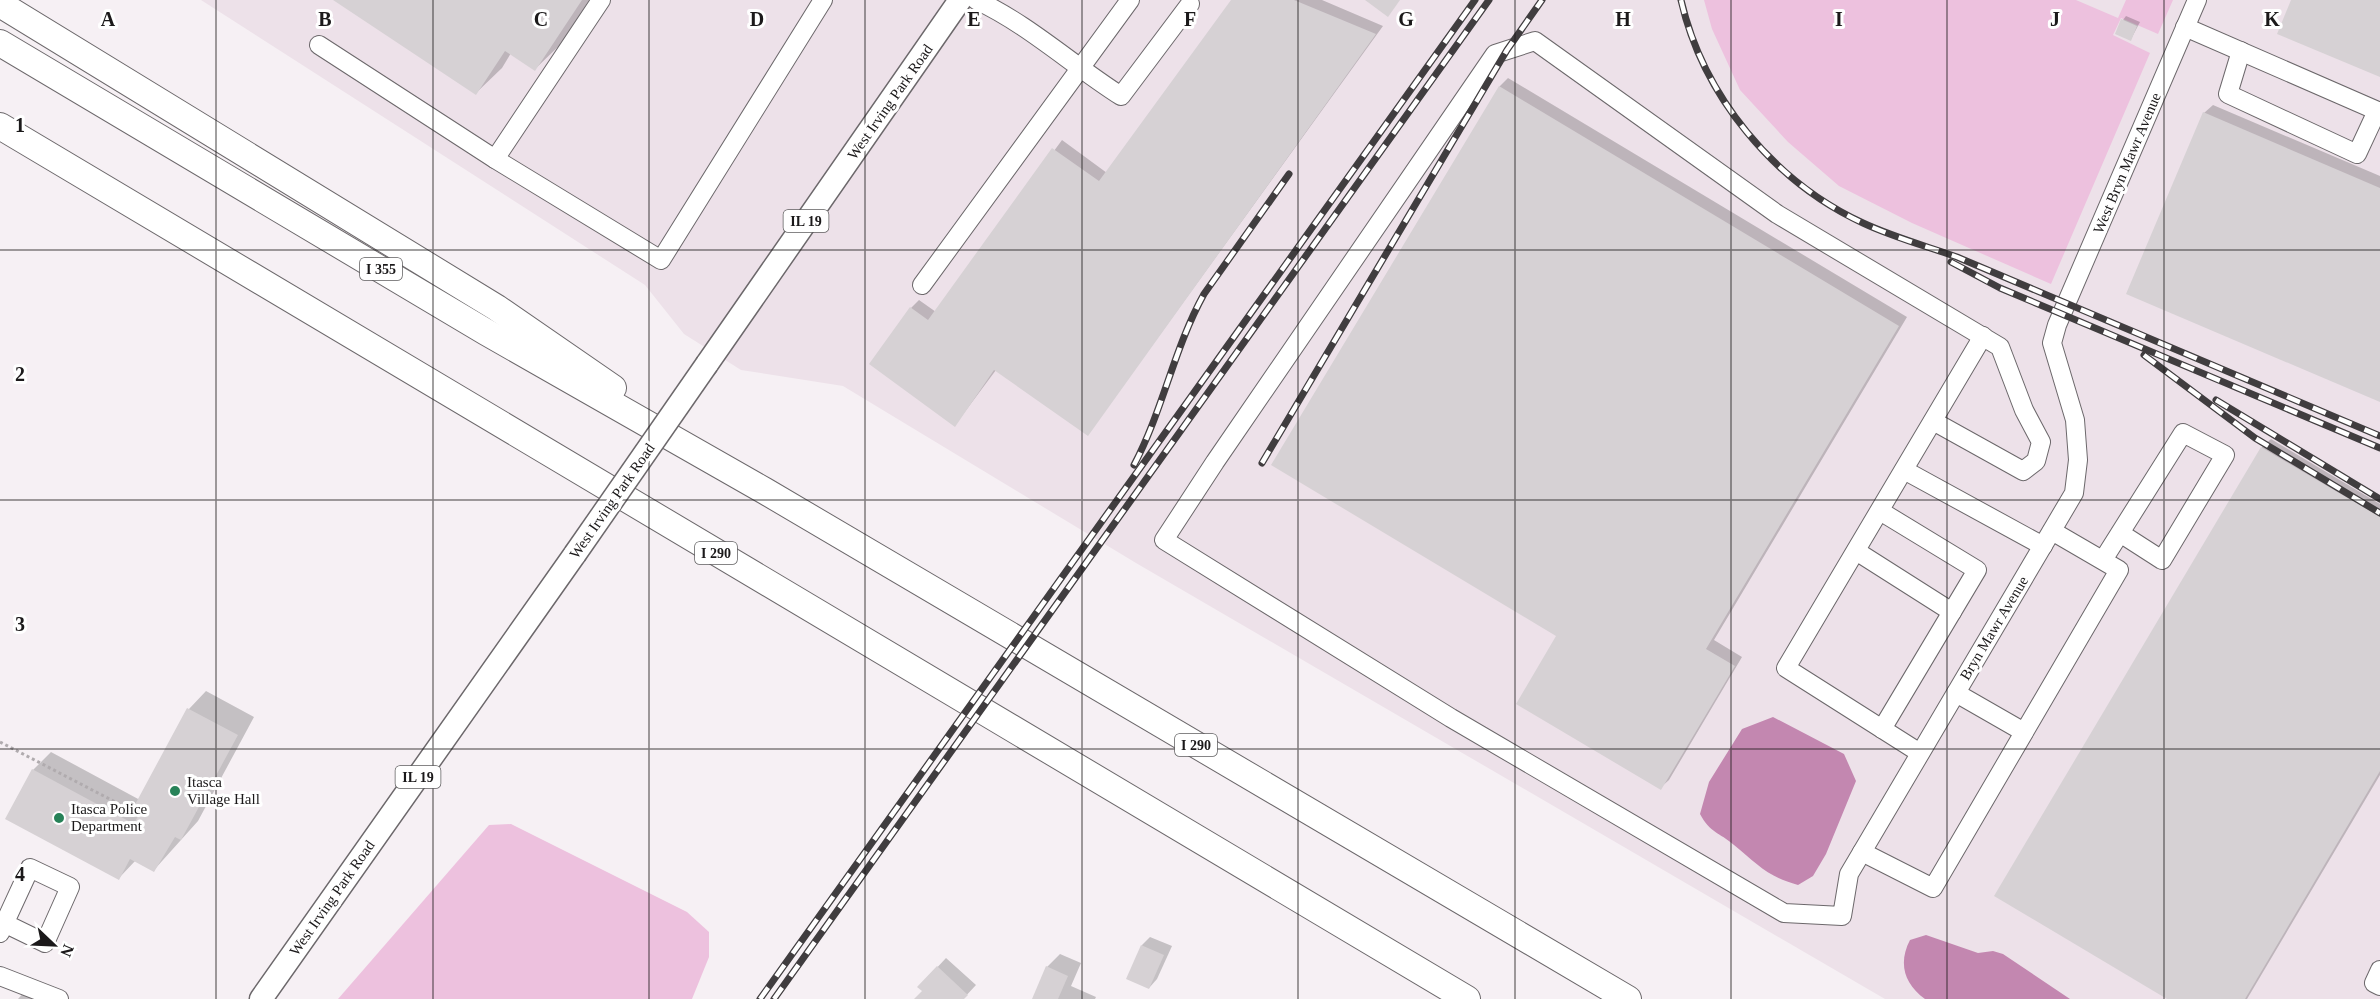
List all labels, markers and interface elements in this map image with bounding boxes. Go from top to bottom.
text: A [101,8,116,30]
text: B [318,8,332,30]
text: C [534,8,548,30]
text: D [750,8,764,30]
text: E [967,8,981,30]
text: F [1184,8,1196,30]
text: G [1398,8,1414,30]
text: H [1615,8,1631,30]
text: I [1835,8,1843,30]
text: J [2050,8,2060,30]
text: K [2264,8,2280,30]
street label: West Irving Park Road [844,41,936,163]
street label: West Bryn Mawr Avenue [2090,90,2164,236]
text: 1 [15,114,25,136]
road number: IL 19 [784,210,828,232]
road number: I 355 [360,258,402,280]
text: 2 [15,363,25,385]
street label: West Irving Park Road [566,440,658,562]
road number: I 290 [695,542,737,564]
street label: Bryn Mawr Avenue [1957,573,2031,683]
text: 3 [15,613,25,635]
road number: I 290 [1175,734,1217,756]
road number: IL 19 [396,766,440,788]
place label: Itasca Village Hall [187,774,260,807]
marker: Itasca Village Hall [168,784,182,798]
place label: Itasca Police Department [71,801,148,834]
marker: Itasca Police Department [52,811,66,825]
street label: West Irving Park Road [286,837,378,959]
text: 4 [15,863,25,885]
north arrow [24,915,84,975]
text: N [57,942,77,960]

